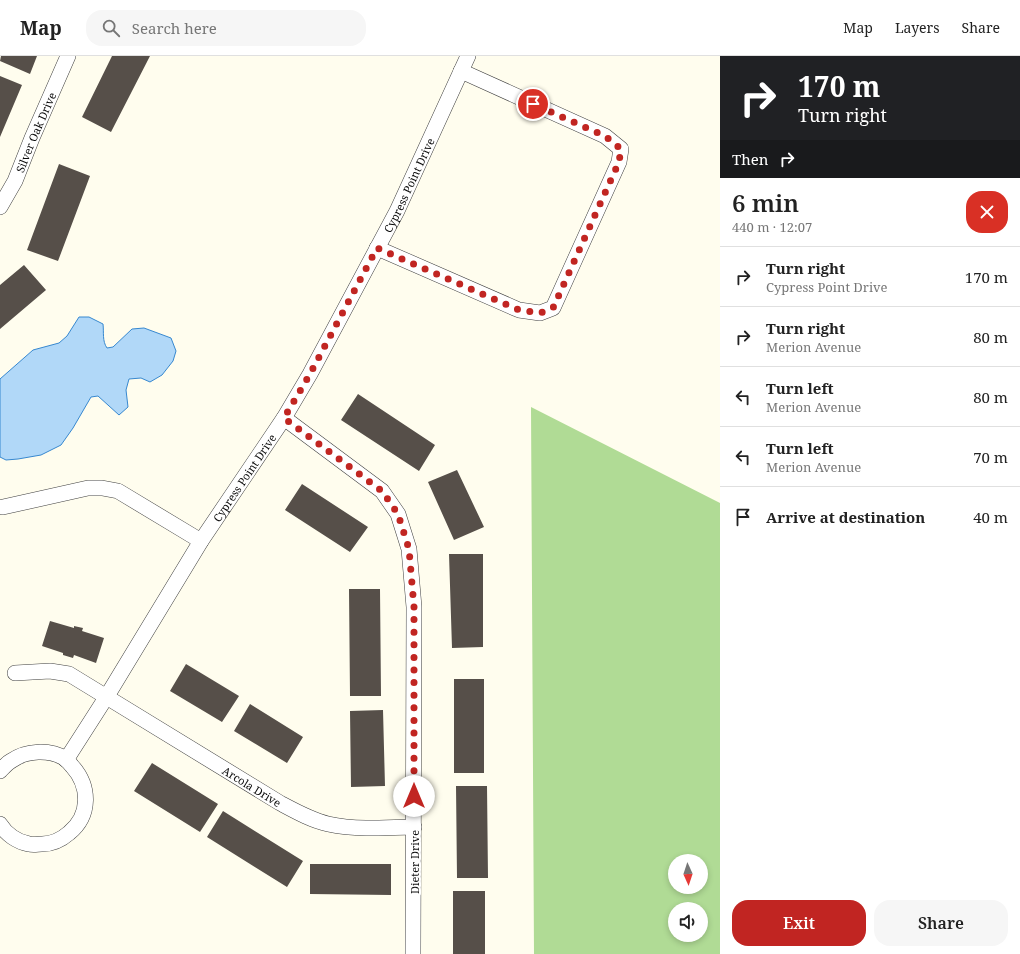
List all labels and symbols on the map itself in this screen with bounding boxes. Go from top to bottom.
pin [516,87,550,121]
street label: Silver Oak Drive [12,89,59,174]
street label: Cypress Point Drive [380,135,437,235]
street label: Cypress Point Drive [209,430,279,524]
street label: Arcola Drive [220,762,284,810]
position arrow [393,775,435,817]
street label: Dieter Drive [407,830,422,894]
north arrow [668,854,708,894]

